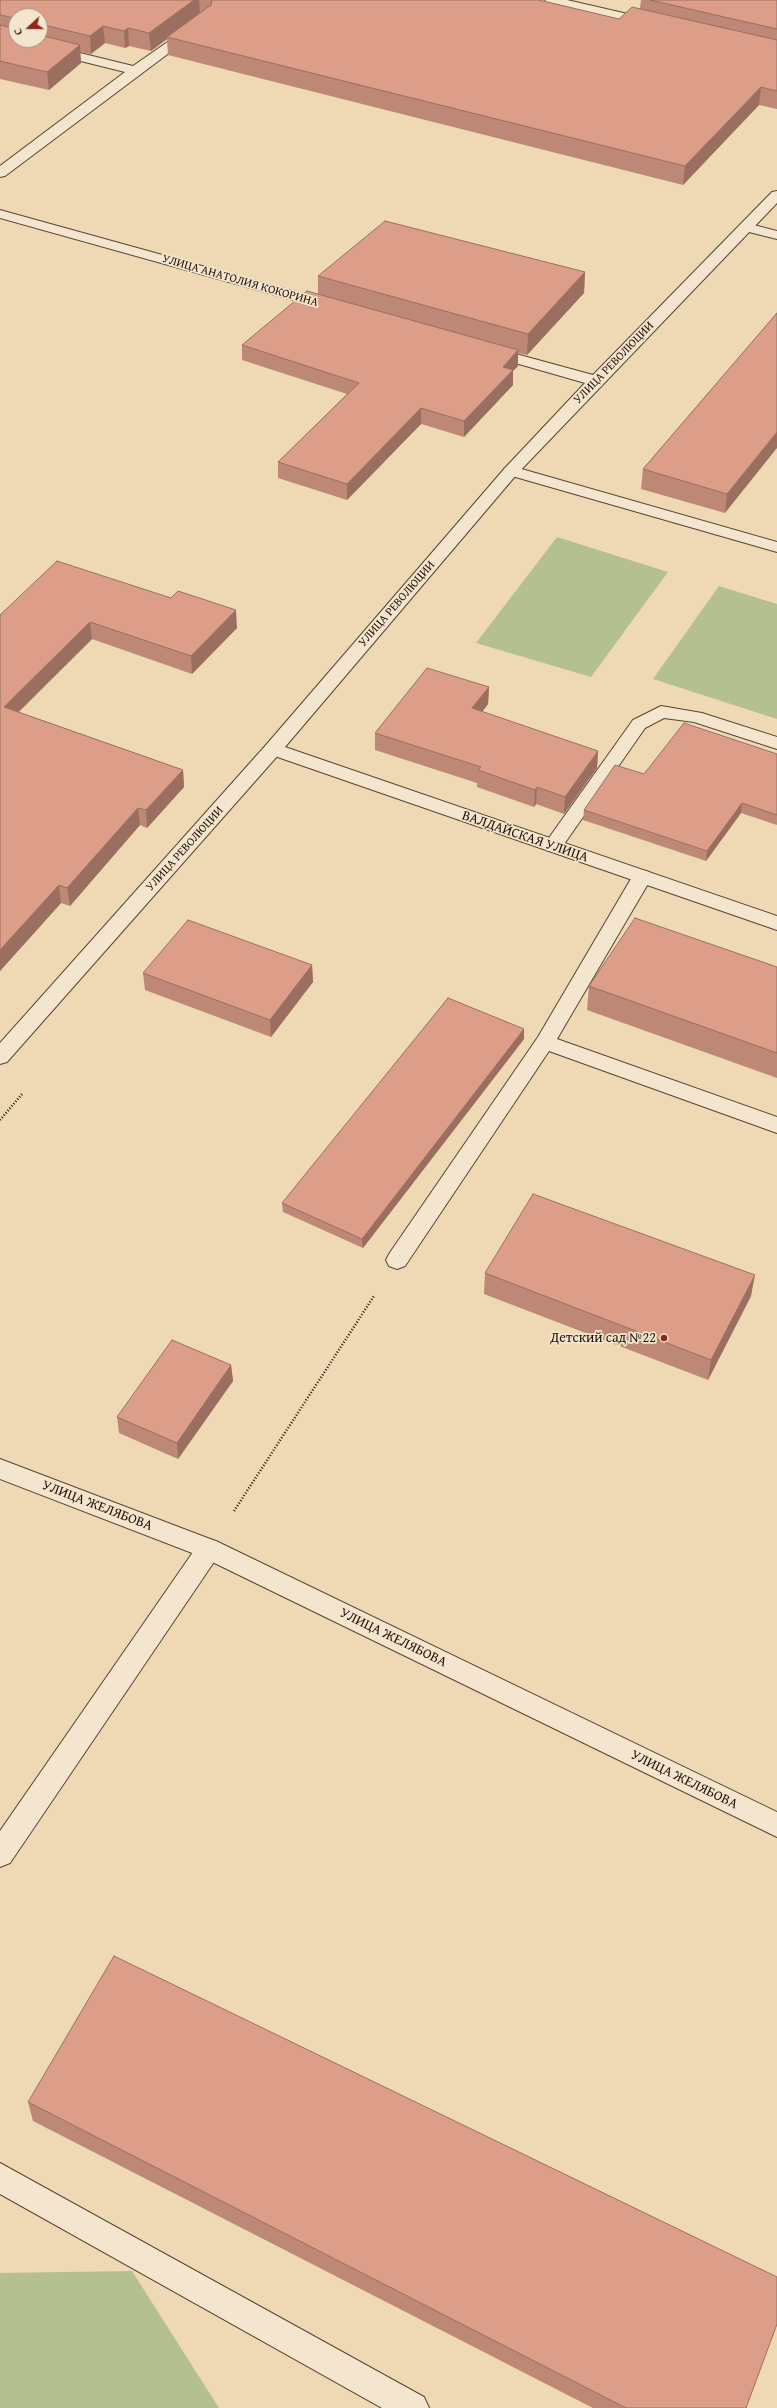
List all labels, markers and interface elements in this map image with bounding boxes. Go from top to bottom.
north arrow [8,8,48,48]
text: С [9,26,26,38]
street label: УЛИЦА АНАТОЛИЯ КОКОРИНА [160,252,320,310]
street label: УЛИЦА РЕВОЛЮЦИИ [571,319,657,407]
street label: УЛИЦА РЕВОЛЮЦИИ [356,558,438,650]
street label: УЛИЦА РЕВОЛЮЦИИ [143,804,227,894]
street label: ВАЛДАЙСКАЯ УЛИЦА [460,807,590,867]
place label: Детский сад №22 [550,1330,656,1346]
marker: Детский сад №22 [659,1333,669,1343]
street label: УЛИЦА ЖЕЛЯБОВА [39,1477,155,1535]
street label: УЛИЦА ЖЕЛЯБОВА [337,1605,449,1671]
street label: УЛИЦА ЖЕЛЯБОВА [628,1747,740,1813]

